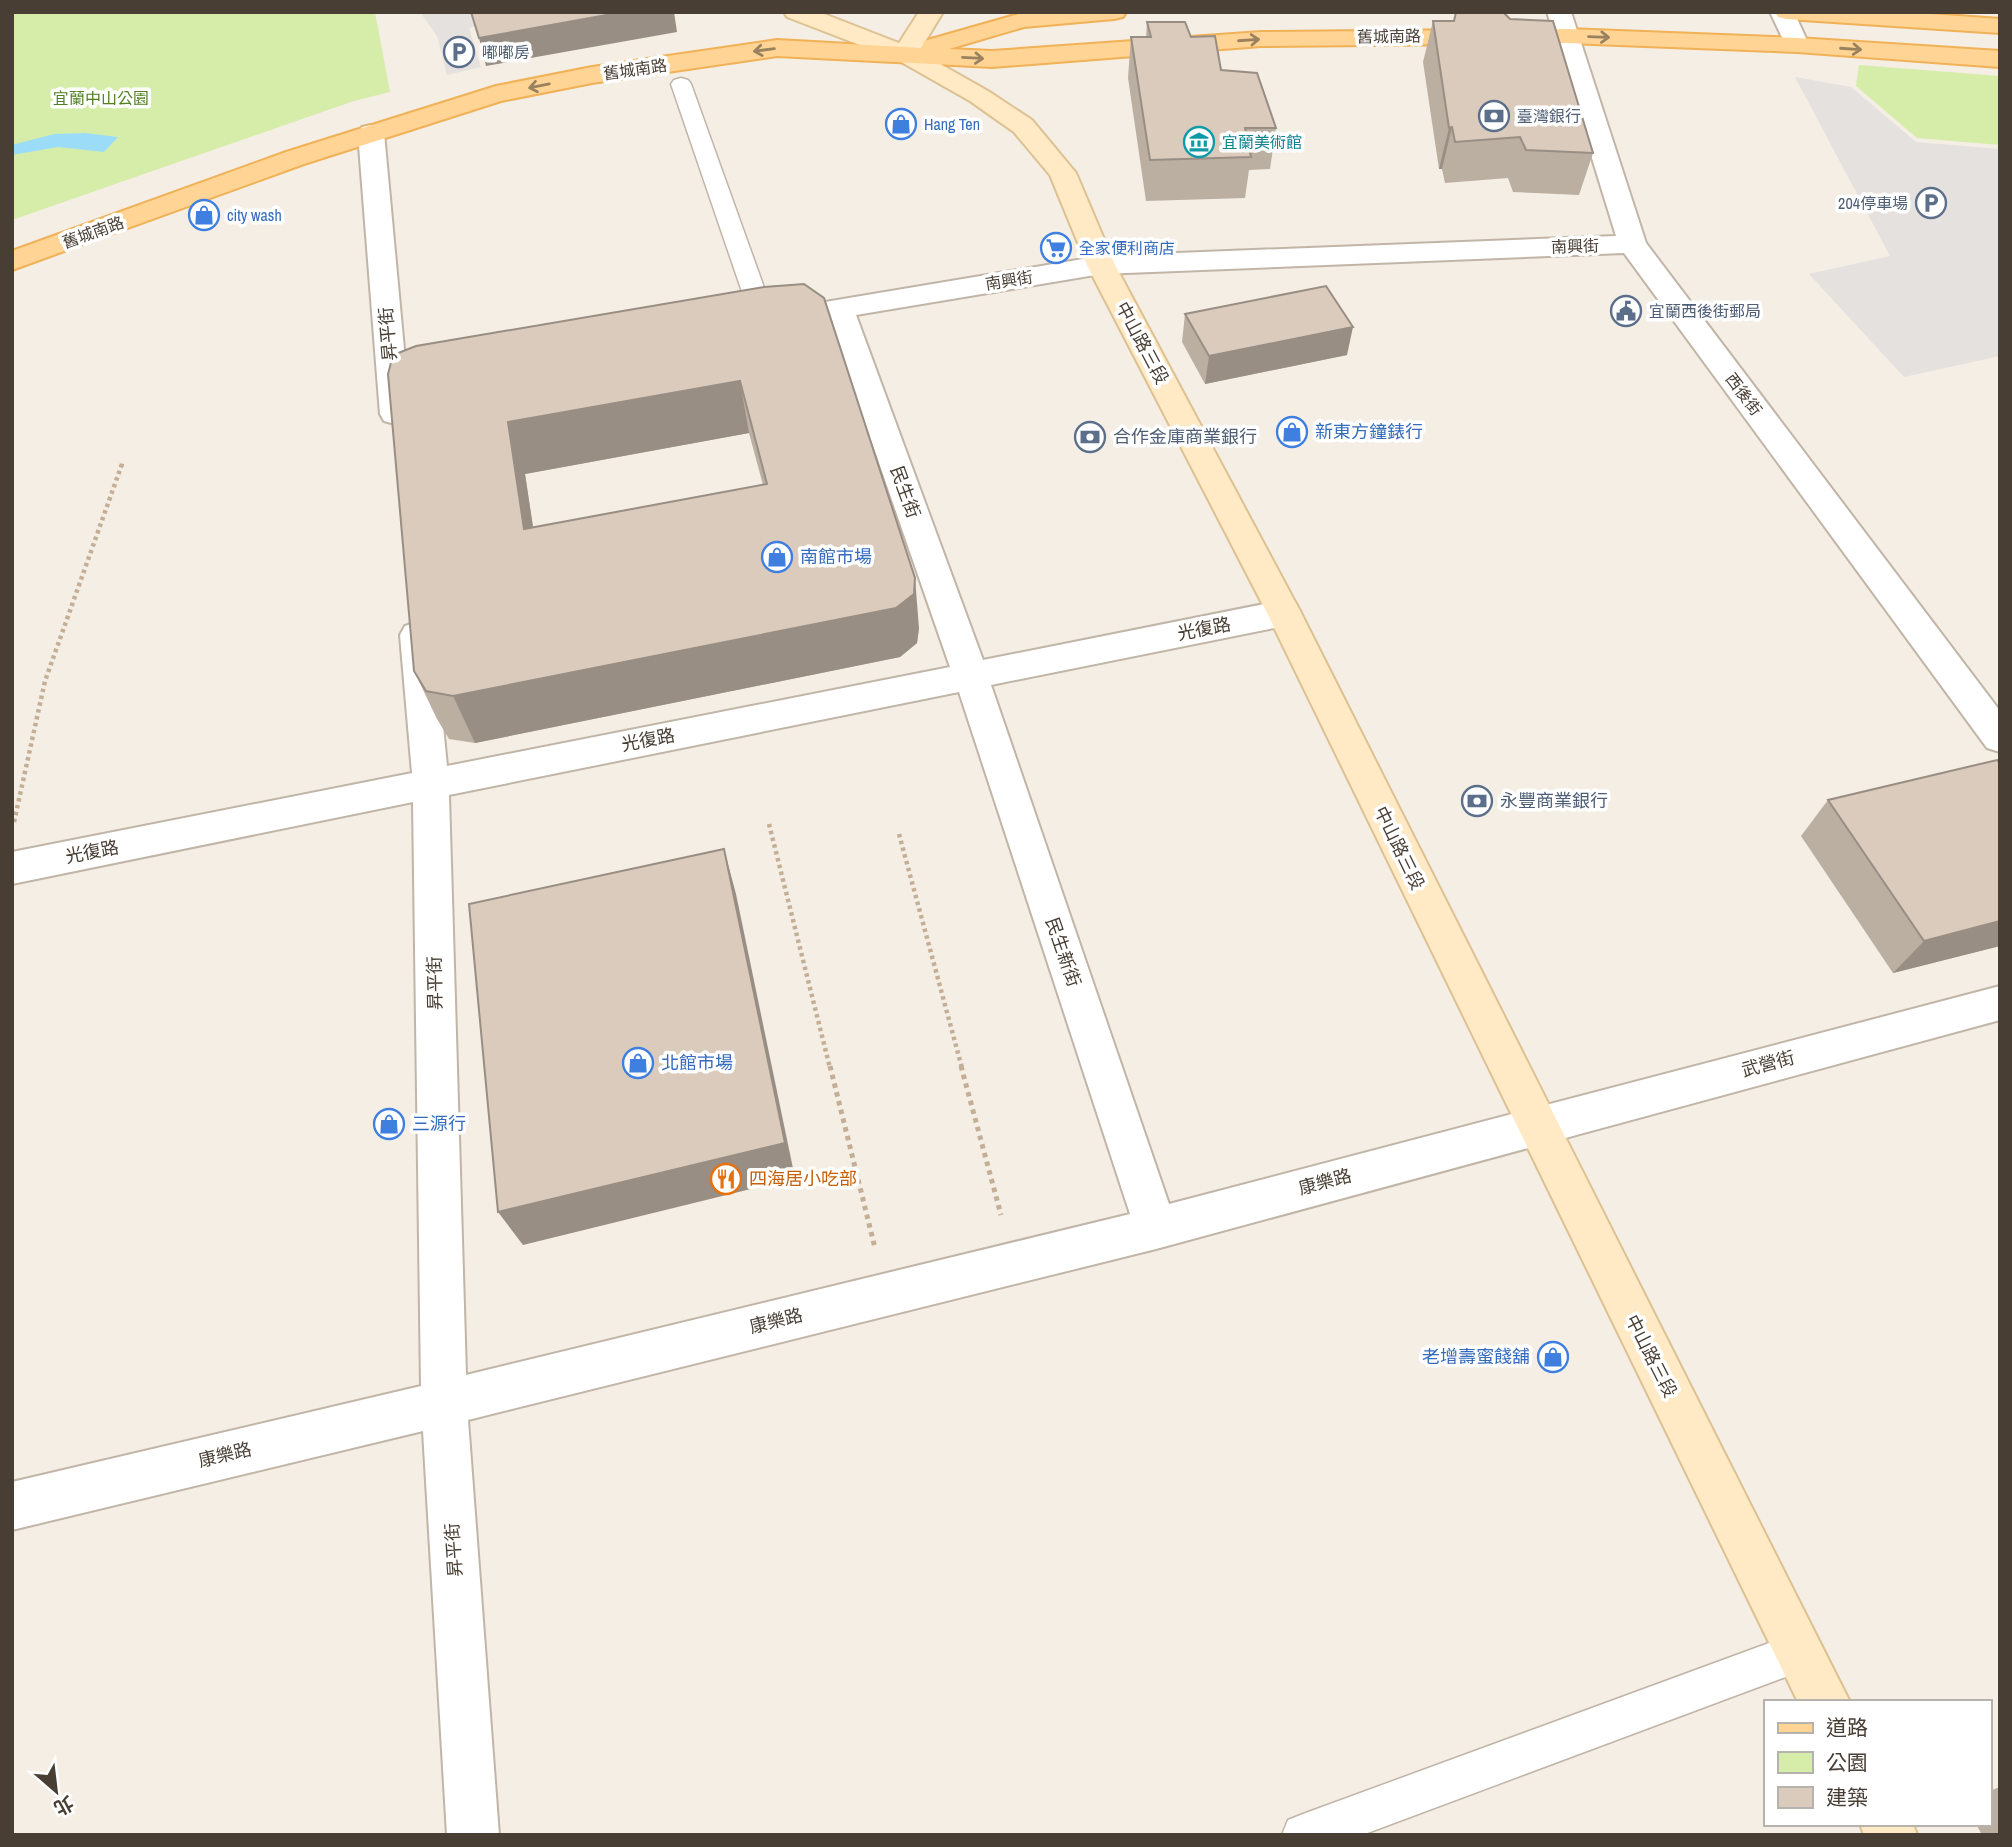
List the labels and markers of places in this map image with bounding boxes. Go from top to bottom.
parking icon: 嘟嘟房 [442,35,476,69]
place label: 嘟嘟房 [482,41,530,63]
bank icon: 臺灣銀行 [1477,99,1511,133]
place label: 臺灣銀行 [1517,105,1581,127]
shop icon: Hang Ten [884,107,918,141]
place label: Hang Ten [924,113,980,135]
museum icon: 宜蘭美術館 [1182,125,1216,159]
place label: 宜蘭美術館 [1222,131,1302,153]
parking icon: 204停車場 [1914,186,1948,220]
place label: 204停車場 [1838,192,1908,214]
shop icon: city wash [187,198,221,232]
place label: city wash [227,204,282,226]
supermarket icon: 全家便利商店 [1039,231,1073,265]
place label: 全家便利商店 [1079,237,1175,259]
public building icon: 宜蘭西後街郵局 [1609,294,1643,328]
place label: 宜蘭西後街郵局 [1649,300,1761,322]
shop icon: 新東方鐘錶行 [1275,415,1309,449]
place label: 新東方鐘錶行 [1315,419,1423,444]
bank icon: 合作金庫商業銀行 [1073,420,1107,454]
place label: 合作金庫商業銀行 [1113,424,1257,449]
shop icon: 南館市場 [760,540,794,574]
place label: 南館市場 [800,544,872,569]
bank icon: 永豐商業銀行 [1460,784,1494,818]
place label: 永豐商業銀行 [1500,788,1608,813]
shop icon: 北館市場 [621,1046,655,1080]
place label: 北館市場 [661,1050,733,1075]
shop icon: 三源行 [372,1107,406,1141]
place label: 三源行 [412,1111,466,1136]
restaurant icon: 四海居小吃部 [709,1162,743,1196]
place label: 四海居小吃部 [749,1166,857,1191]
shop icon: 老增壽蜜餞舖 [1536,1340,1570,1374]
place label: 老增壽蜜餞舖 [1422,1344,1530,1369]

